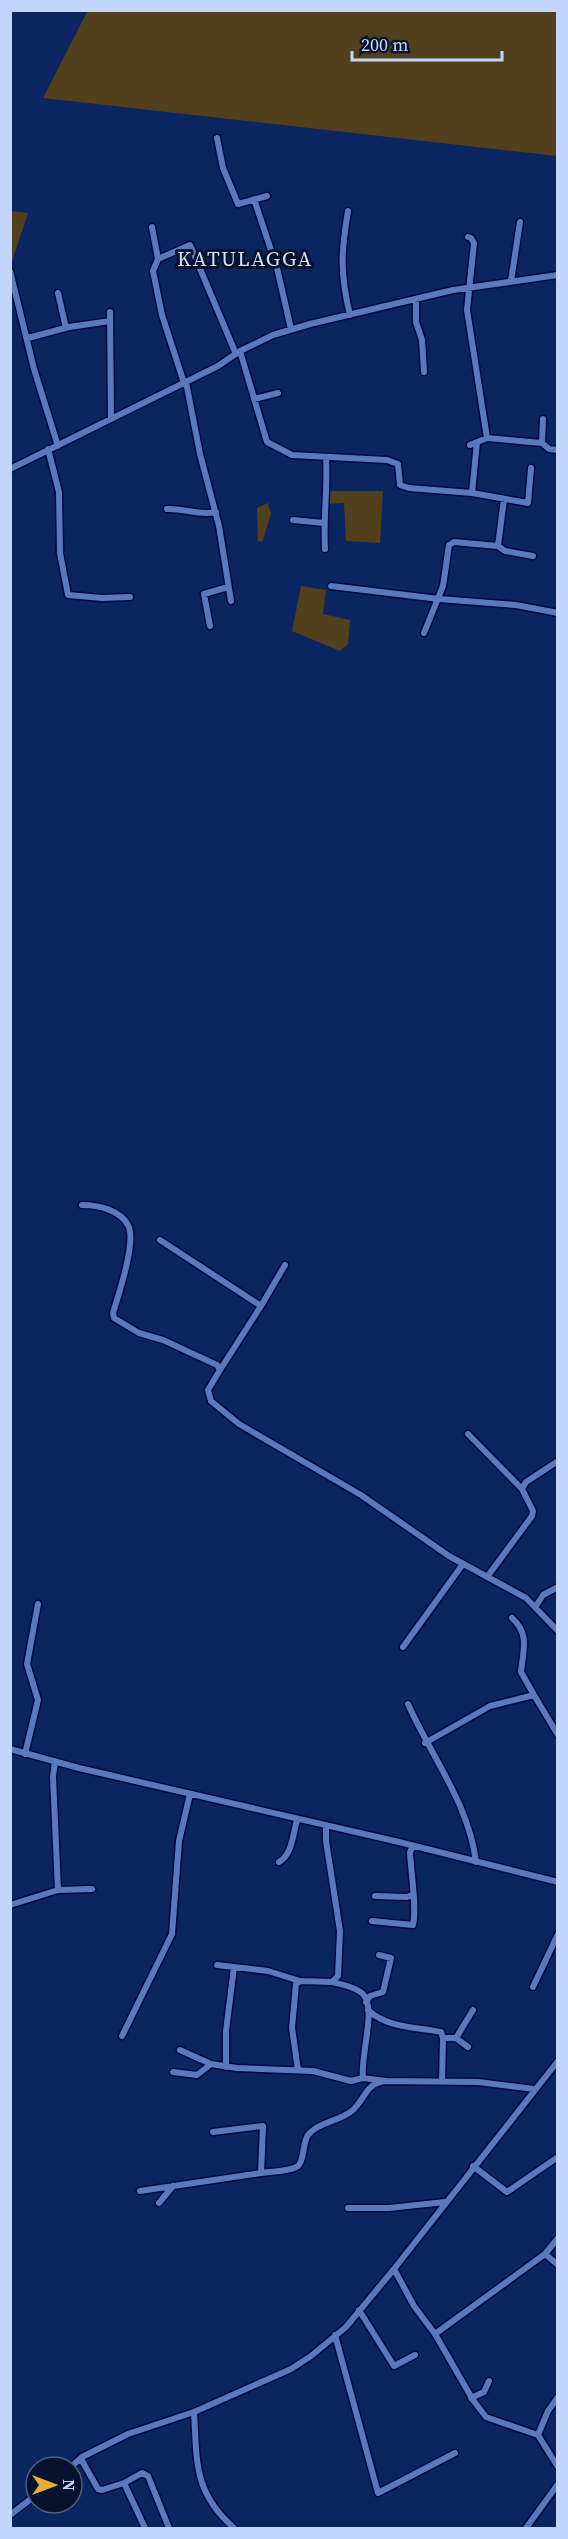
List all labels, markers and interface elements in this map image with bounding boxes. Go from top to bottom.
scale bar [352,24,502,62]
text: 200 m [361,32,408,57]
district label: KATULAGGA [177,244,313,273]
north arrow [24,2455,84,2515]
text: N [58,2479,80,2491]

